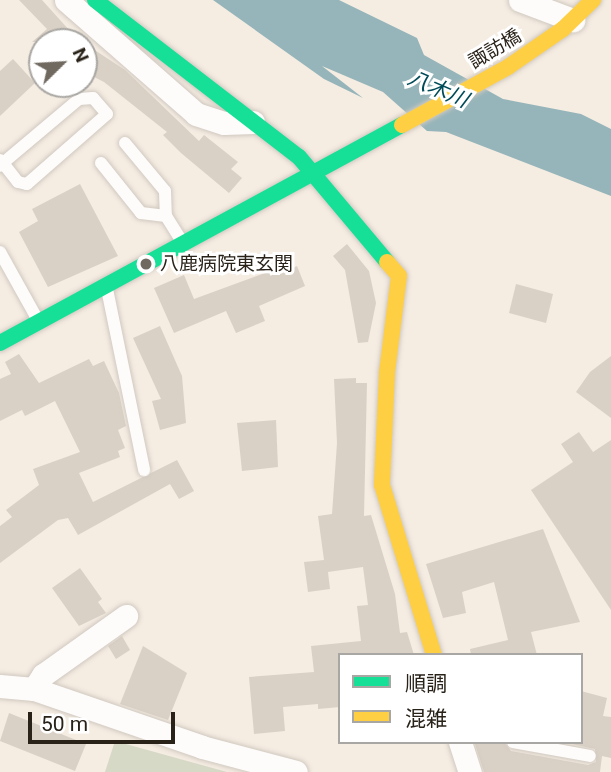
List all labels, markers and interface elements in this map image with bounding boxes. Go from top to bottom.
street label: 諏訪橋 [465,25,525,73]
north arrow [28,28,98,98]
text: N [68,44,94,66]
water label: 八木川 [404,65,472,113]
place label: 八鹿病院東玄関 [160,253,293,275]
marker: 八鹿病院東玄関 [138,256,154,272]
legend [338,653,583,744]
text: 順調 [405,672,447,696]
scale bar [32,698,178,742]
text: 混雑 [405,707,447,731]
text: 50 m [41,712,88,736]

